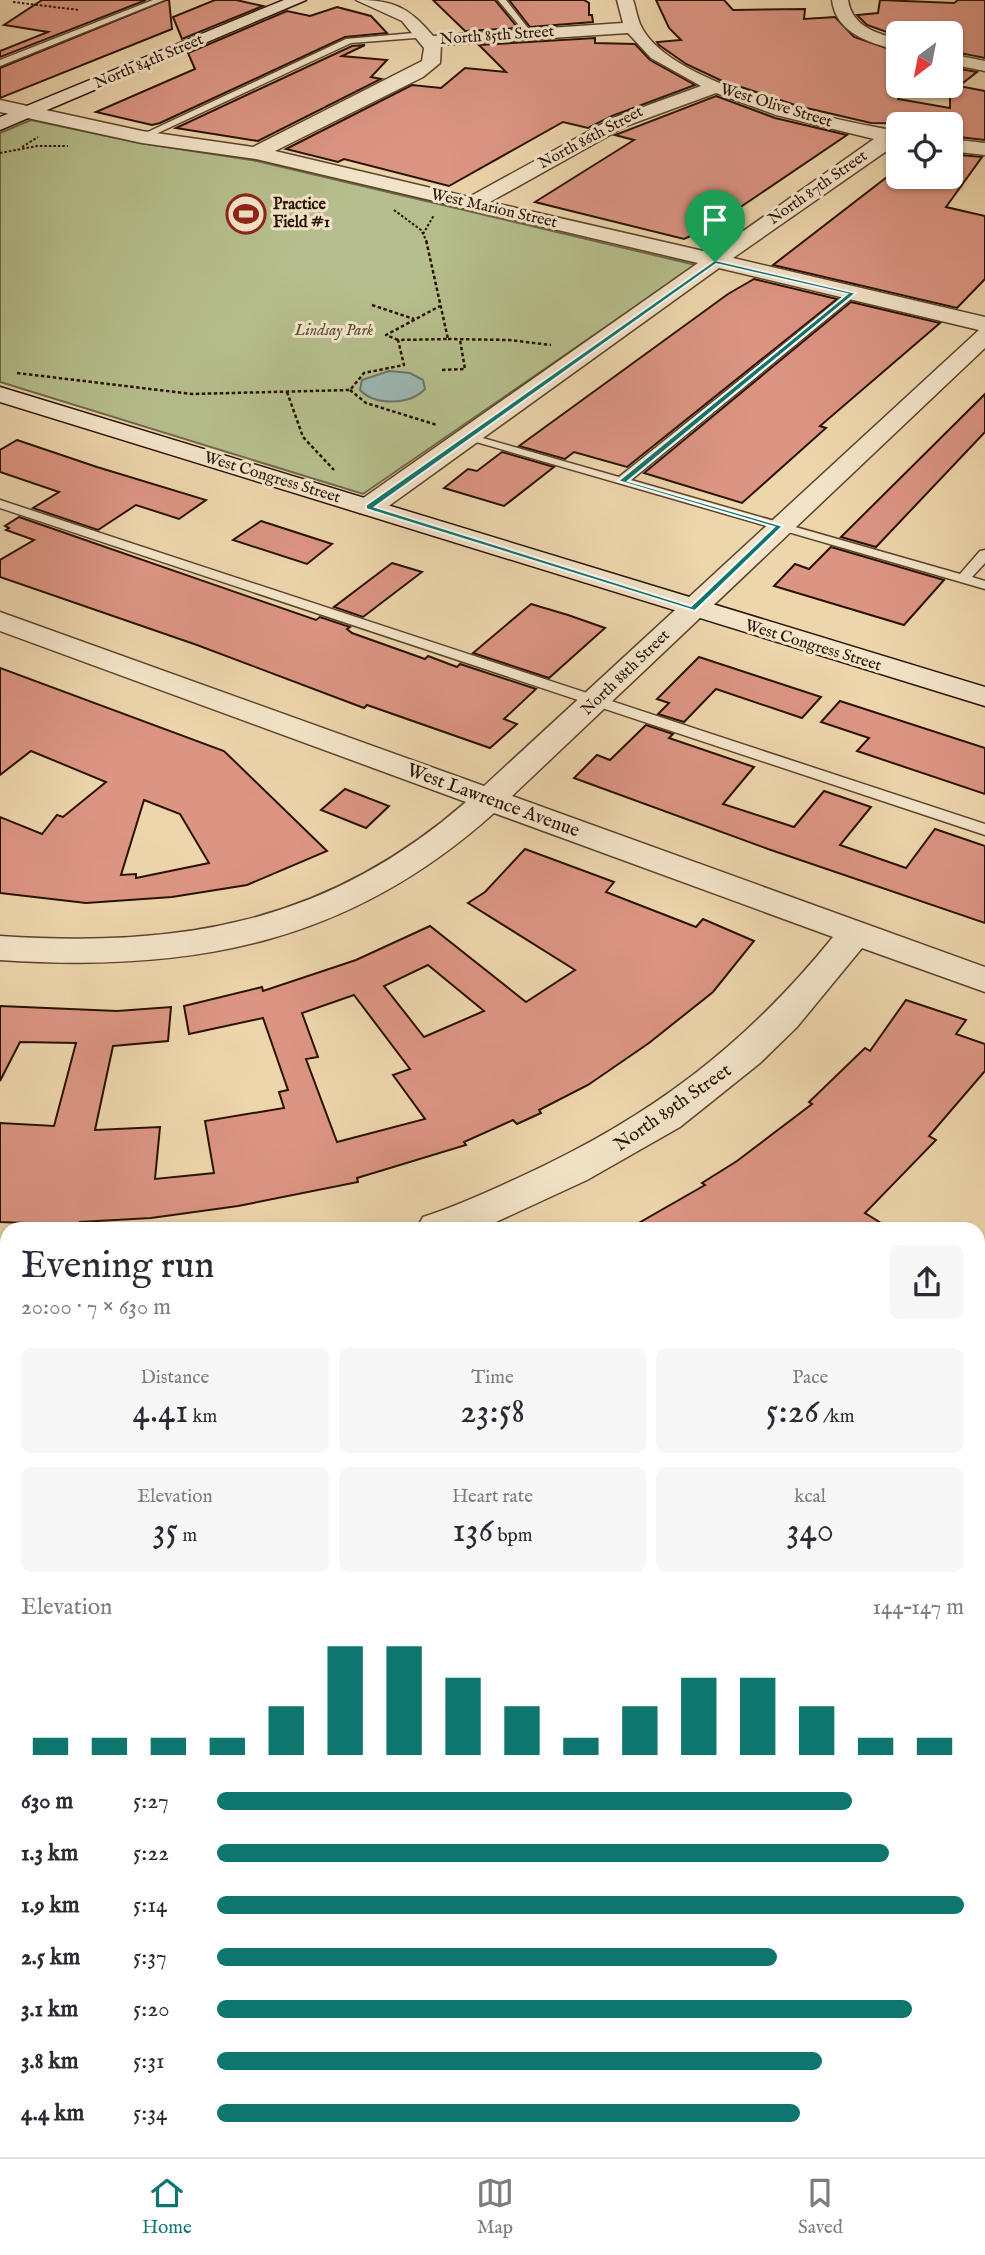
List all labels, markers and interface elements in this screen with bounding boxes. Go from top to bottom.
north arrow [886,21,962,98]
map controls [886,21,963,189]
street label: North 85th Street [439,22,555,50]
street label: North 84th Street [91,30,207,94]
street label: West Olive Street [718,80,835,133]
street label: North 86th Street [535,102,647,174]
button: locate [886,112,963,189]
street label: North 87th Street [765,146,872,230]
street label: West Marion Street [429,185,559,233]
pin [685,190,745,262]
sports icon: Practice Field #1 [225,193,267,235]
place label: Practice Field #1 [273,195,330,233]
icon: arrive [696,201,734,239]
park label: Lindsay Park [294,321,374,341]
street label: West Congress Street [201,448,343,508]
street label: West Congress Street [742,616,884,676]
street label: North 88th Street [578,625,675,720]
street label: West Lawrence Avenue [403,759,583,844]
street label: North 89th Street [610,1058,737,1157]
text: Evening run [21,1243,215,1291]
button: share [890,1245,964,1319]
text: 20:00 · 7 × 630 m [21,1293,171,1322]
text: Distance [140,1366,209,1390]
text: Time [471,1366,514,1390]
text: Pace [792,1366,828,1390]
text: 4.41 [132,1390,188,1435]
text: 23:58 [460,1390,525,1435]
text: 5:26 [766,1390,819,1435]
text: km [188,1405,217,1429]
text: /km [819,1405,854,1429]
text: Elevation [137,1485,213,1509]
text: Heart rate [452,1485,533,1509]
text: kcal [794,1485,826,1509]
text: 35 [153,1509,178,1554]
text: 136 [452,1509,493,1554]
text: 340 [786,1509,834,1554]
text: m [178,1524,197,1548]
text: bpm [493,1524,533,1548]
text: Elevation [21,1593,112,1622]
text: 144–147 m [873,1593,964,1622]
text: 630 m [21,1787,73,1816]
text: 5:27 [133,1787,169,1816]
text: 1.3 km [21,1839,78,1868]
text: 5:22 [133,1839,169,1868]
text: 1.9 km [21,1891,80,1920]
text: 5:14 [133,1891,167,1920]
text: 2.5 km [21,1943,80,1972]
text: 5:37 [133,1943,167,1972]
text: 3.1 km [21,1995,78,2024]
text: 5:20 [133,1995,170,2024]
text: 3.8 km [21,2047,79,2076]
text: 5:31 [133,2047,165,2076]
text: 4.4 km [21,2099,84,2128]
text: 5:34 [133,2099,167,2128]
tab: Home [142,2174,192,2240]
tab: Map [476,2174,514,2240]
tab: Saved [798,2174,843,2240]

